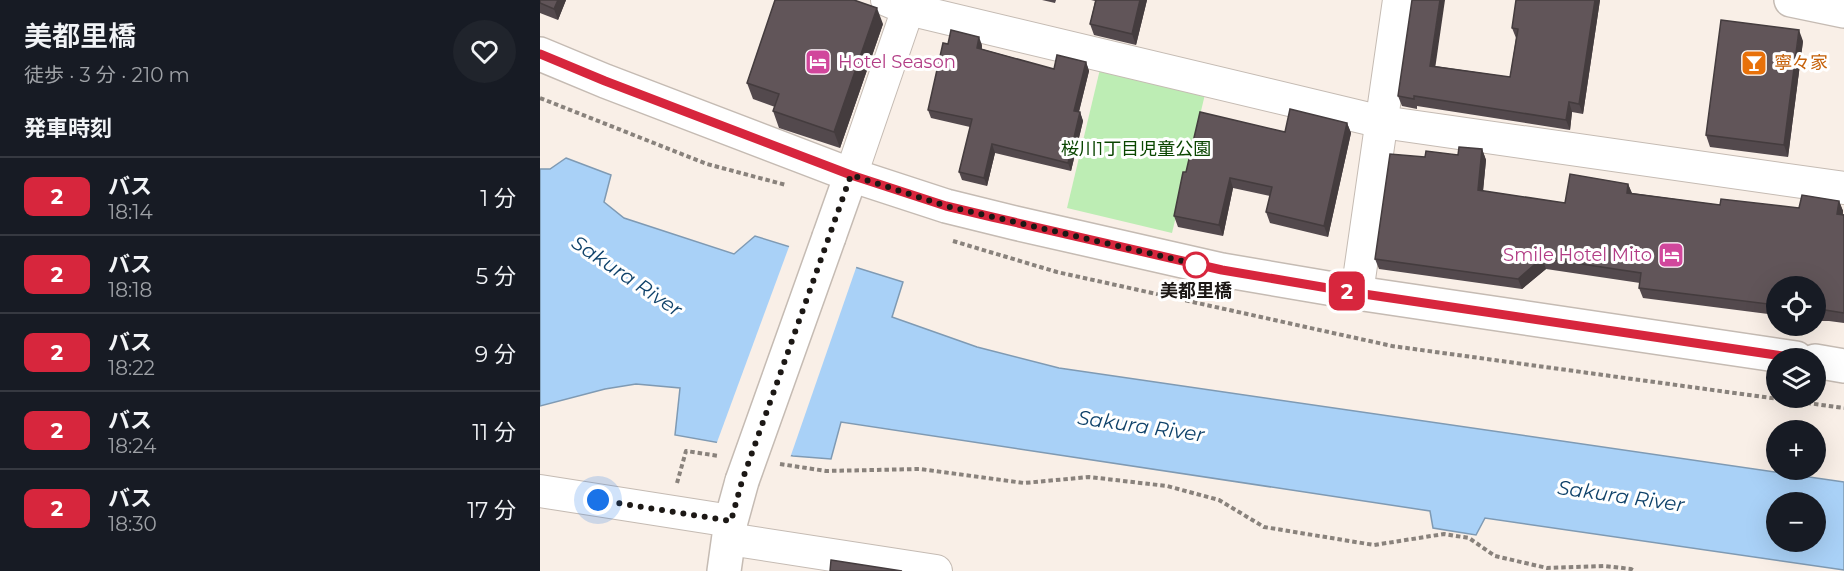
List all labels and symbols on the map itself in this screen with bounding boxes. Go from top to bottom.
hotel icon: Hotel Season [803,47,833,77]
bar icon: 寧々家 [1739,48,1769,78]
place label: Hotel Season [838,51,956,73]
place label: 寧々家 [1774,52,1828,74]
park label: 桜川1丁目児童公園 [1061,138,1211,160]
water label: Sakura River [567,230,688,322]
hotel icon: Smile Hotel Mito [1656,240,1686,270]
place label: Smile Hotel Mito [1503,244,1652,266]
marker: 美都里橋 [1183,252,1209,278]
line badge: 2 [1328,272,1366,310]
place label: 美都里橋 [1160,280,1232,302]
water label: Sakura River [1076,405,1207,447]
water label: Sakura River [1556,475,1687,517]
your location [583,485,613,515]

